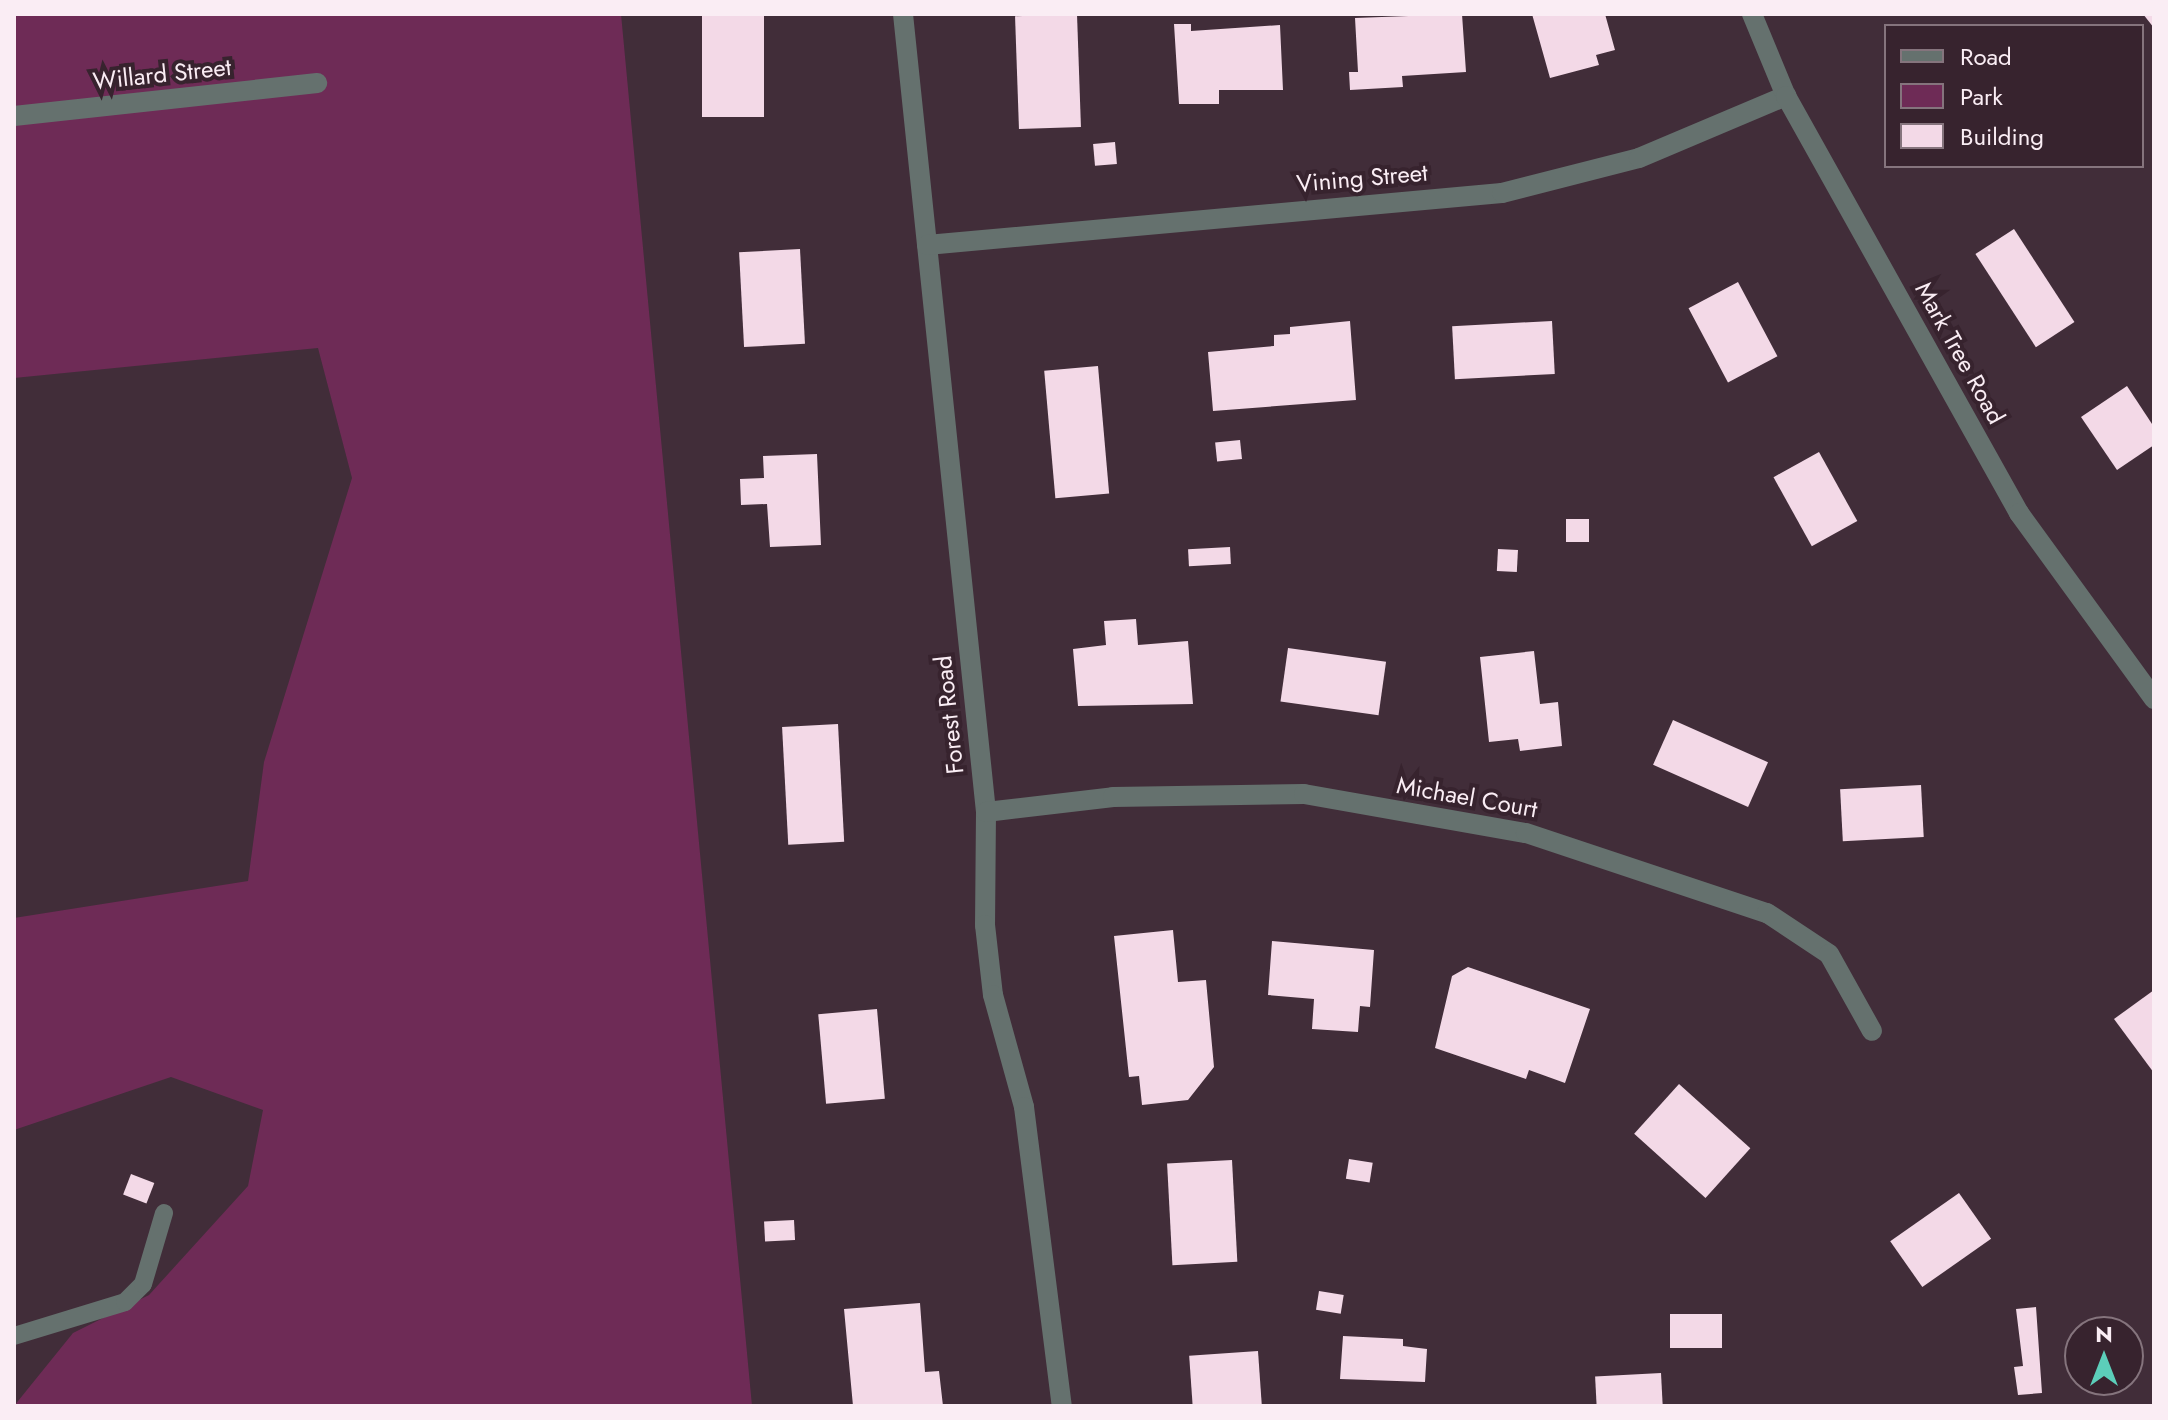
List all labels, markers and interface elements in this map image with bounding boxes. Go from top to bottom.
legend [1884,24,2144,168]
text: Road [1960,39,2012,74]
street label: Willard Street [91,52,233,96]
text: Park [1960,79,2003,114]
text: Building [1960,119,2044,154]
street label: Vining Street [1295,158,1429,198]
street label: Mark Tree Road [1909,277,2011,429]
street label: Forest Road [928,654,970,776]
street label: Michael Court [1394,770,1540,824]
north arrow [2064,1316,2144,1396]
text: N [2095,1318,2113,1350]

